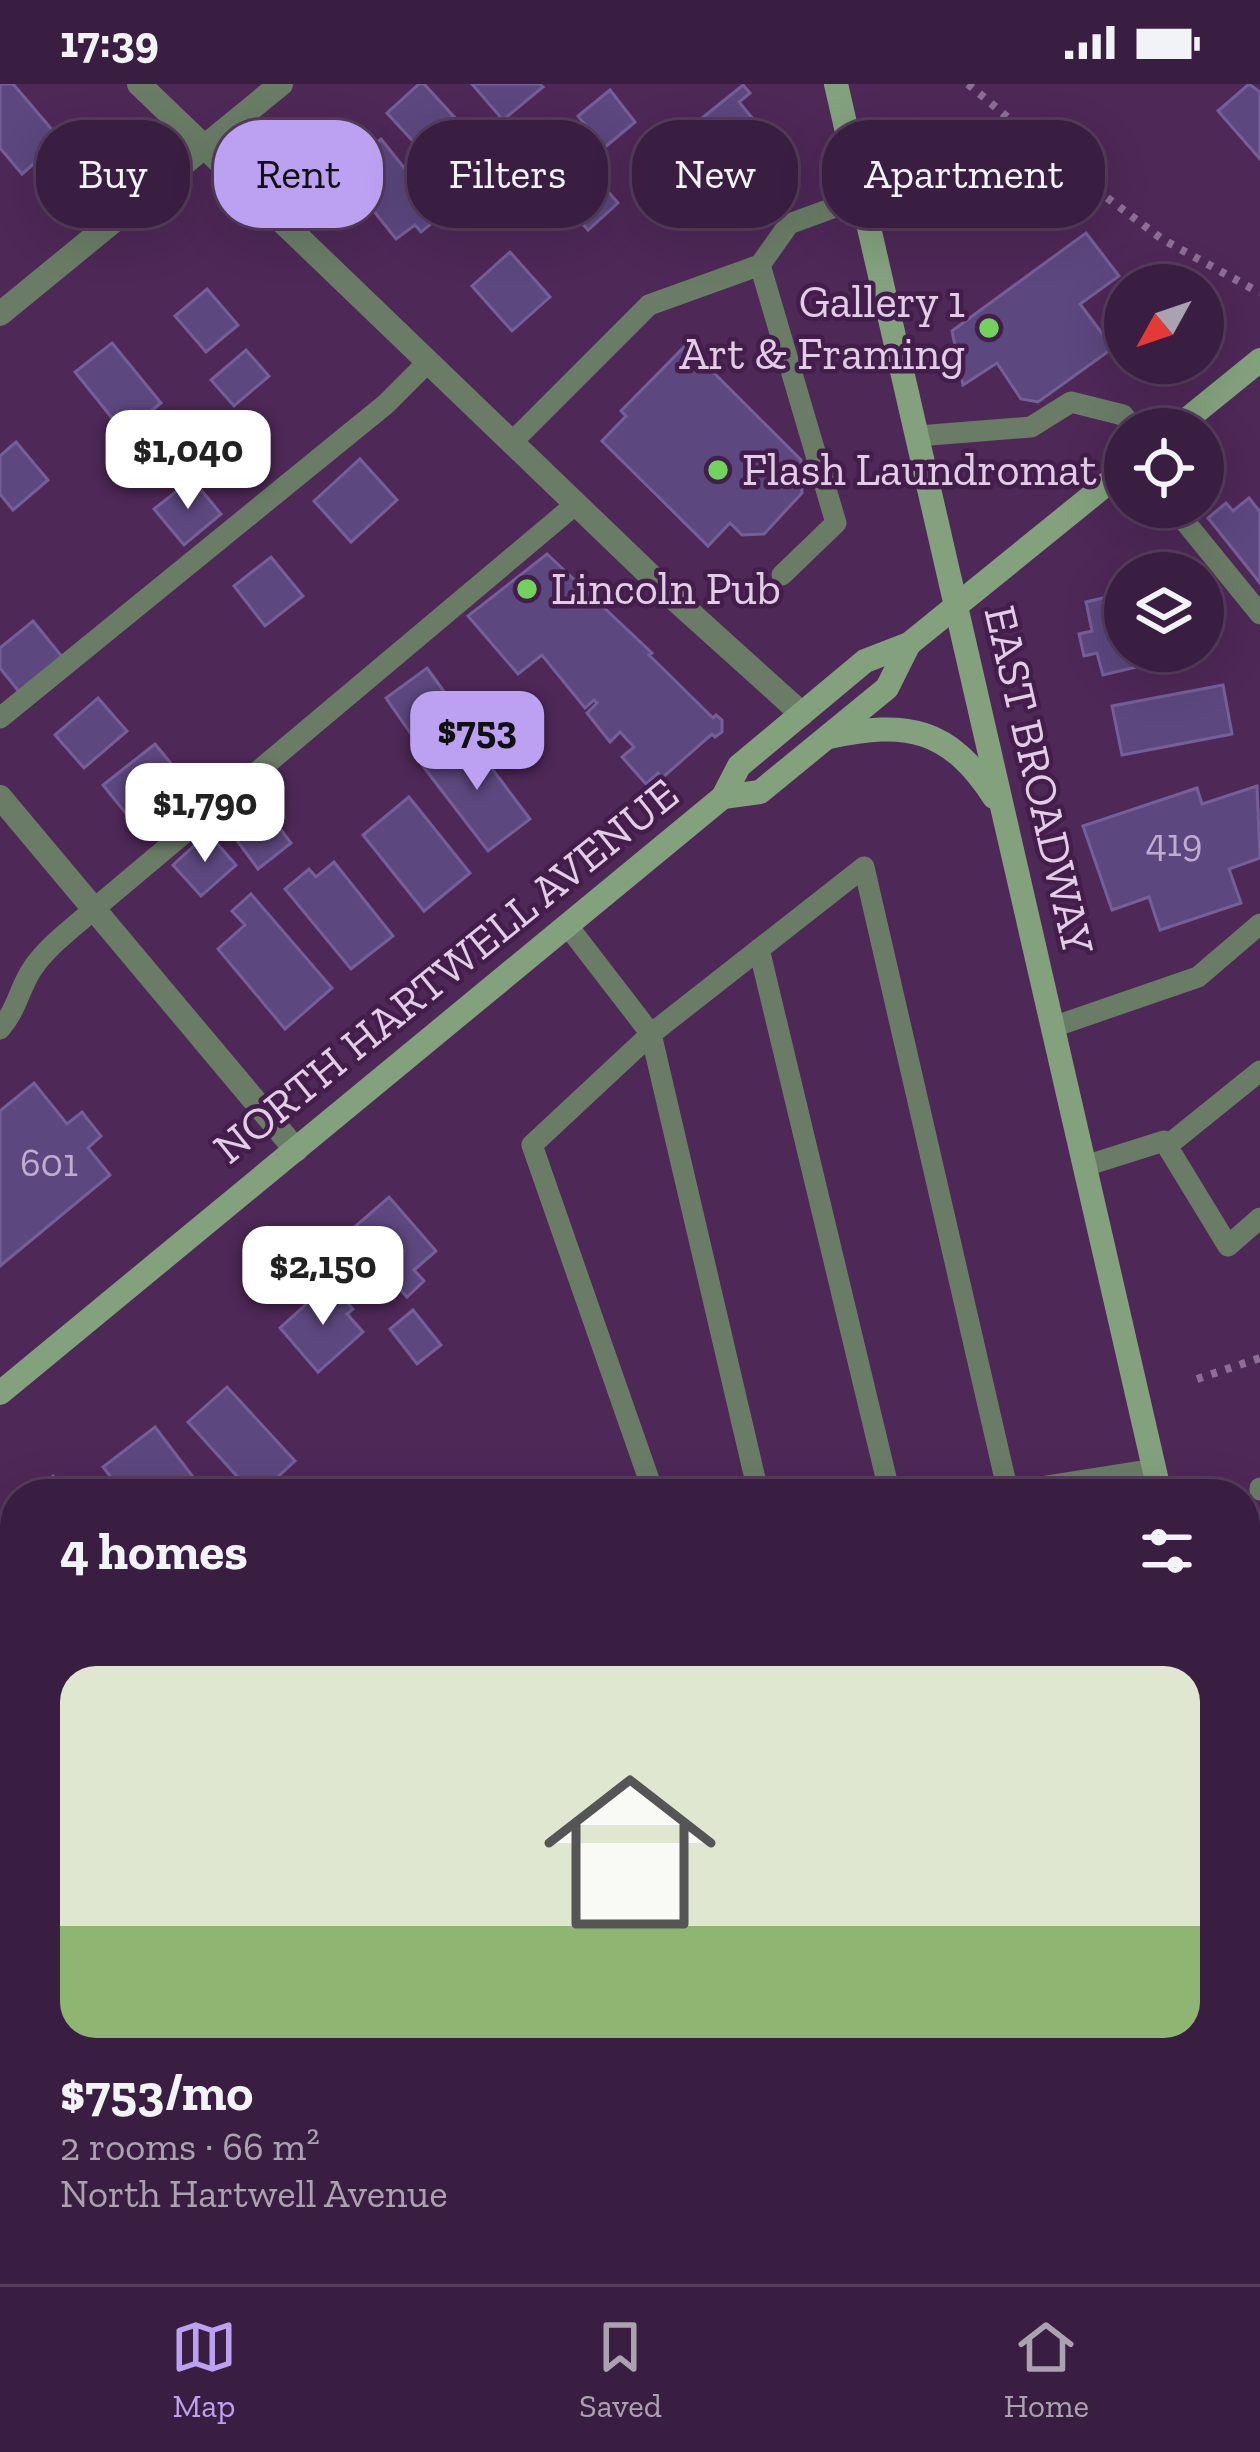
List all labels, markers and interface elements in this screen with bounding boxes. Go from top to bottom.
text: 17:39 [60,15,159,69]
chip: Buy [36,120,190,228]
chip: Rent [214,120,383,228]
chip: Filters [407,120,608,228]
chip: New [632,120,798,228]
chip: Apartment [822,120,1105,228]
north arrow [1104,264,1224,384]
map controls [1104,264,1224,672]
place label: Gallery 1 Art & Framing [679,275,965,381]
marker: Gallery 1 Art & Framing [976,315,1002,341]
button: locate [1104,408,1224,528]
pin: $1,040 [90,410,286,512]
text: $1,040 [133,425,243,472]
place label: Flash Laundromat [742,443,1097,497]
marker: Flash Laundromat [705,457,731,483]
button: layers [1104,552,1224,672]
place label: Lincoln Pub [551,562,781,616]
marker: Lincoln Pub [514,576,540,602]
street label: EAST BROADWAY [973,601,1105,960]
pin: $753 [406,691,548,793]
text: $753 [437,706,517,753]
pin: $1,790 [107,763,303,865]
street label: NORTH HARTWELL AVENUE [203,767,689,1175]
text: $1,790 [152,778,258,825]
house number: 419 [1146,819,1202,866]
house number: 601 [20,1139,78,1186]
pin: $2,150 [225,1226,421,1328]
text: $2,150 [269,1241,377,1288]
icon: filters [1134,1518,1200,1584]
text: 4 homes [60,1521,248,1582]
icon: home [522,1744,738,1960]
text: $753/mo [60,2062,253,2123]
text: 2 rooms · 66 m² [60,2123,320,2170]
text: North Hartwell Avenue [60,2170,448,2217]
tab: Map [171,2314,237,2425]
tab: Saved [579,2314,662,2425]
tab: Home [1004,2314,1089,2425]

